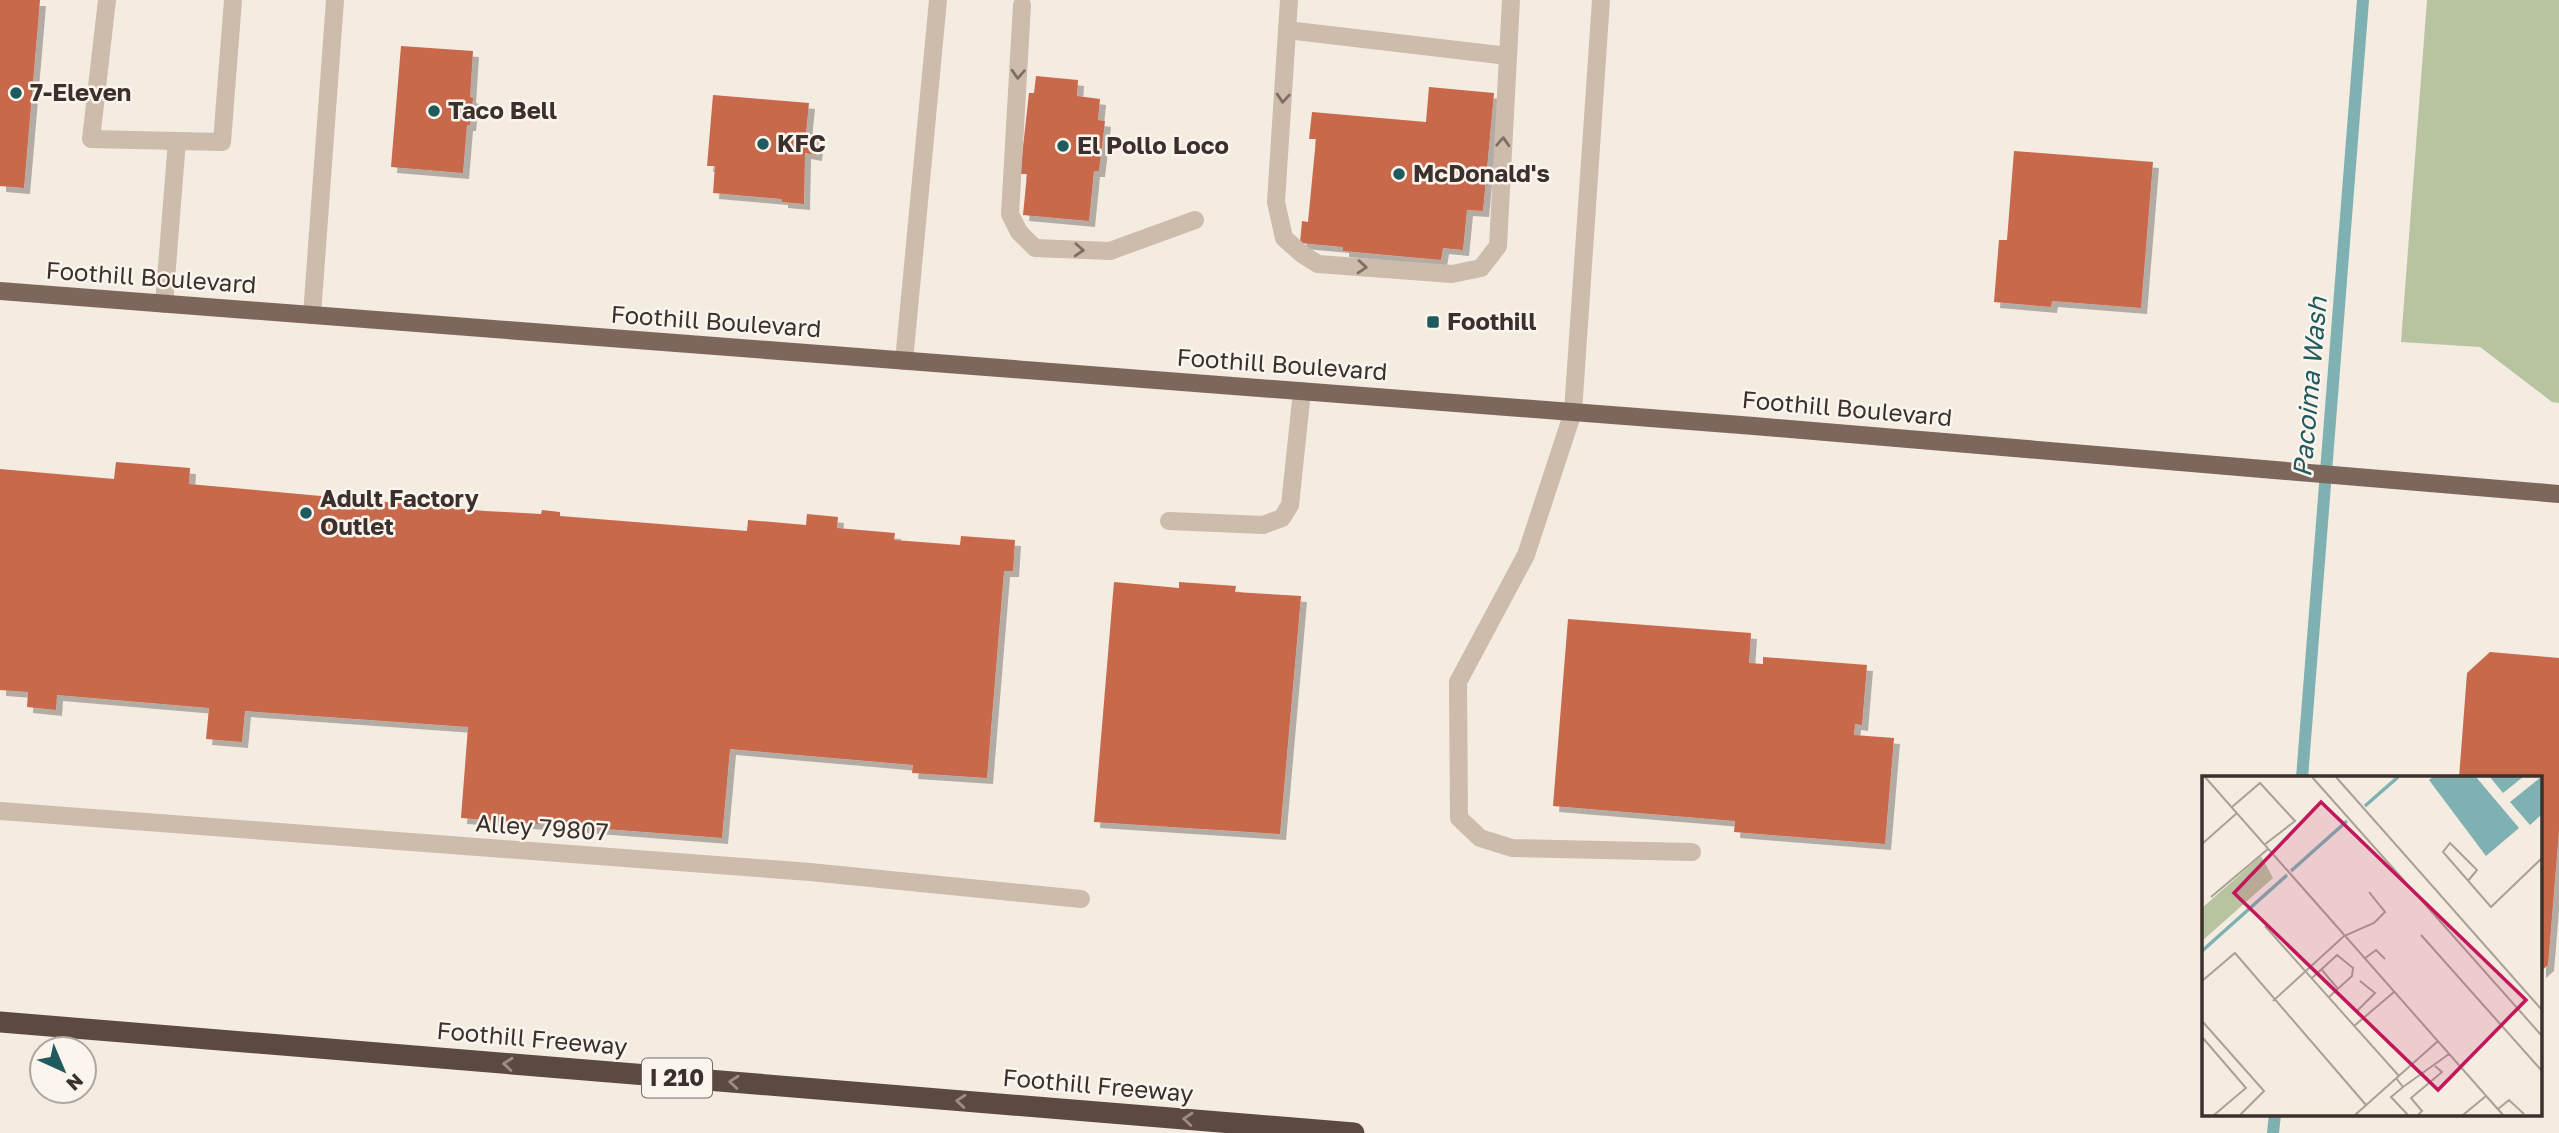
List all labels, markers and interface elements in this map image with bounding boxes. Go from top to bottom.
one-way arrow [1011,68,1026,79]
place label: 7-Eleven [30,77,131,106]
marker: 7-Eleven [8,85,24,101]
one-way arrow [1275,93,1290,104]
place label: Taco Bell [448,95,557,124]
marker: Taco Bell [426,103,442,119]
place label: KFC [777,128,826,157]
place label: El Pollo Loco [1077,130,1229,159]
marker: KFC [755,136,771,152]
one-way arrow [1496,136,1511,147]
marker: El Pollo Loco [1055,138,1071,154]
place label: McDonald's [1413,158,1550,187]
marker: McDonald's [1391,166,1407,182]
one-way arrow [1074,242,1085,257]
street label: Foothill Boulevard [45,255,257,298]
one-way arrow [1357,259,1368,274]
water label: Pacoima Wash [2286,295,2333,478]
street label: Foothill Boulevard [610,299,822,342]
place label: Foothill [1447,306,1537,335]
marker: Foothill [1425,314,1441,330]
street label: Foothill Boulevard [1176,342,1388,385]
street label: Foothill Boulevard [1741,384,1954,431]
place label: Adult Factory Outlet [320,483,479,540]
marker: Adult Factory Outlet [298,505,314,521]
inset map [2202,776,2542,1116]
street label: Alley 79807 [475,807,610,846]
street label: Foothill Freeway [435,1015,629,1060]
north arrow [28,1035,98,1105]
one-way arrow [502,1057,513,1072]
road number: I 210 [642,1058,712,1098]
street label: Foothill Freeway [1001,1062,1195,1107]
text: N [62,1069,88,1096]
one-way arrow [729,1075,740,1090]
one-way arrow [955,1094,966,1109]
one-way arrow [1182,1112,1193,1127]

